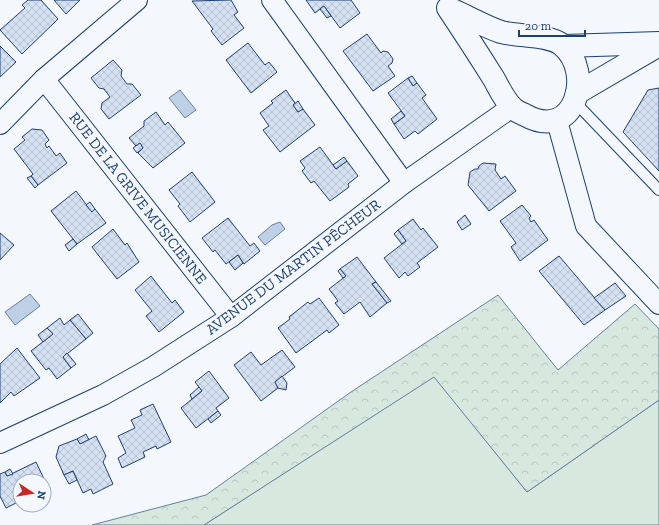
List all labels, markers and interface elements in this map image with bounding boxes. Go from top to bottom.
scale bar [519,12,585,38]
text: 20 m [525,19,552,33]
street label: RUE DE LA GRIVE MUSICIENNE [65,109,211,288]
street label: AVENUE DU MARTIN PÊCHEUR [202,195,384,339]
north arrow [12,473,52,513]
text: N [34,490,49,501]

